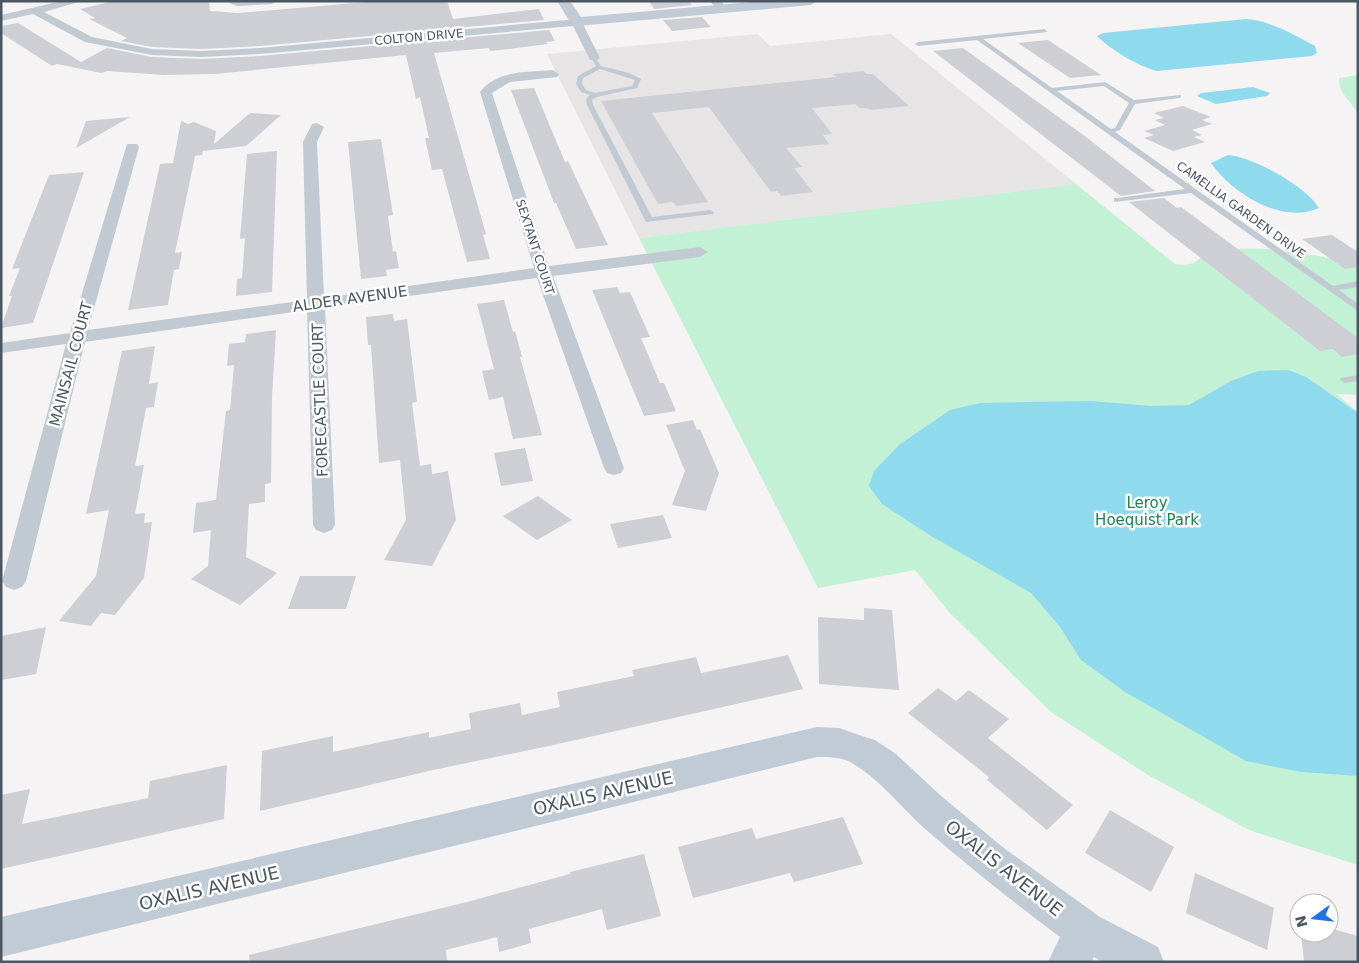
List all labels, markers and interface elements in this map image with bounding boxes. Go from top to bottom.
street label: COLTON DRIVE [374,26,464,48]
street label: CAMELLIA GARDEN DRIVE [1174,159,1308,261]
street label: SEXTANT COURT [513,198,557,297]
street label: ALDER AVENUE [292,282,408,316]
street label: MAINSAIL COURT [46,299,97,428]
street label: FORECASTLE COURT [308,322,332,477]
park label: Leroy Hoequist Park [1095,494,1199,529]
street label: OXALIS AVENUE [531,767,675,819]
street label: OXALIS AVENUE [941,816,1067,920]
street label: OXALIS AVENUE [137,862,281,914]
north arrow [1289,893,1339,943]
text: N [1292,914,1311,929]

